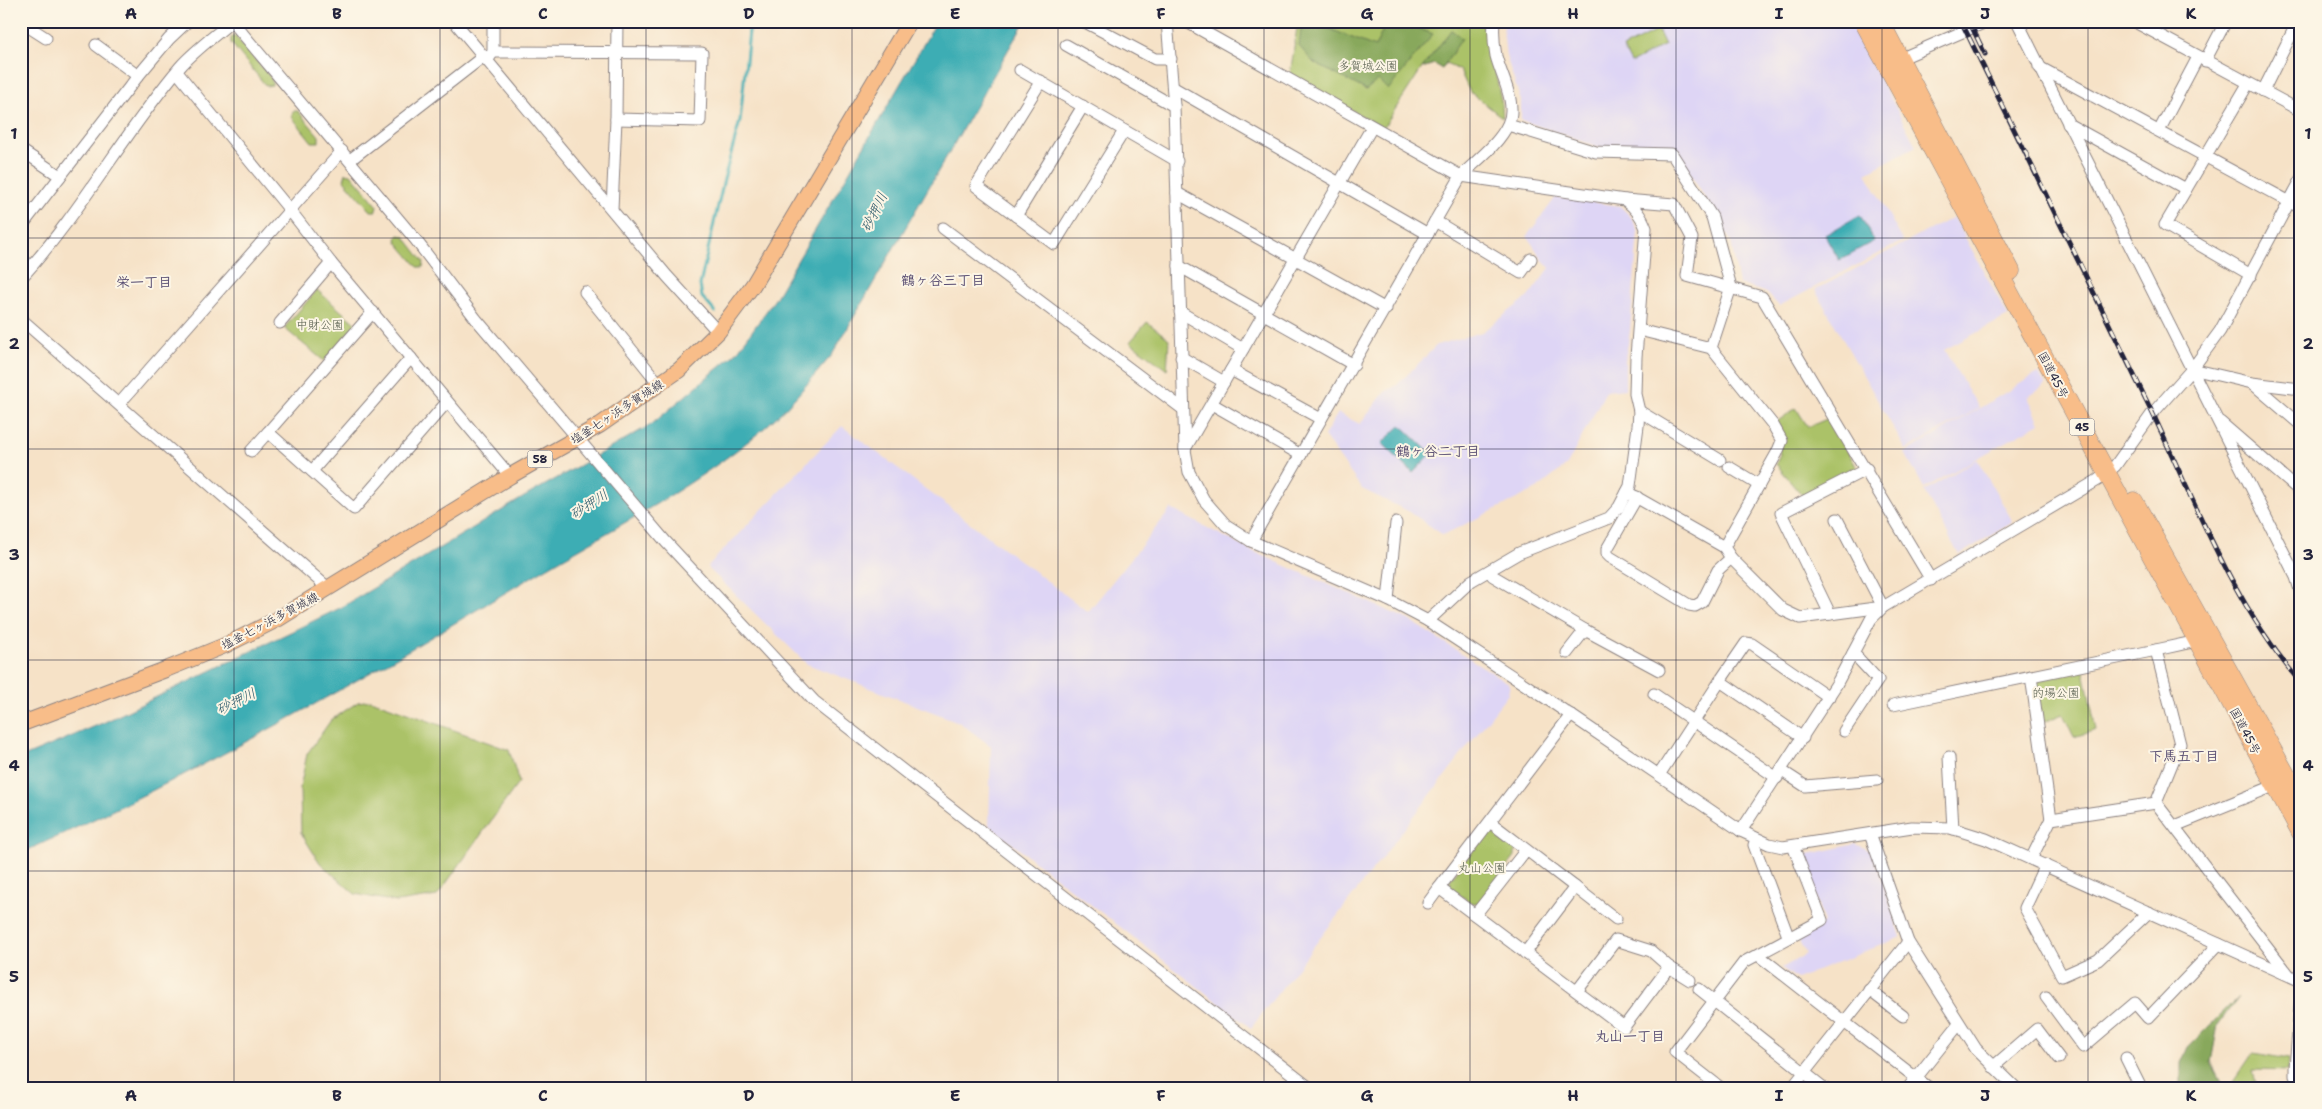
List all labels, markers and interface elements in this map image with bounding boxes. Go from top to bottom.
text: A [125,3,137,24]
text: B [332,3,342,24]
text: C [538,3,548,24]
text: D [743,3,755,24]
text: E [950,3,960,24]
text: F [1156,3,1166,24]
text: G [1361,3,1374,24]
text: H [1567,3,1579,24]
text: I [1775,3,1784,24]
text: J [1980,3,1990,24]
text: K [2186,3,2197,24]
park label: 多賀城公園 [1338,58,1398,74]
text: 1 [10,123,18,144]
text: 1 [2304,123,2312,144]
water label: 砂押川 [857,189,891,235]
district label: 鶴ヶ谷三丁目 [901,271,985,289]
district label: 栄一丁目 [116,273,172,291]
park label: 中財公園 [296,317,344,333]
text: 2 [8,333,20,354]
text: 2 [2302,333,2314,354]
street label: 国道45号 [2034,349,2072,401]
street label: 塩釜七ヶ浜多賀城線 [567,376,667,448]
road number: 45 [2070,418,2094,436]
district label: 鶴ヶ谷二丁目 [1396,442,1480,460]
road number: 58 [528,450,552,468]
water label: 砂押川 [566,485,612,523]
text: 3 [8,544,20,565]
text: 3 [2302,544,2314,565]
street label: 塩釜七ヶ浜多賀城線 [219,589,321,653]
water label: 砂押川 [213,684,259,718]
park label: 的場公園 [2032,685,2080,701]
street label: 国道45号 [2226,705,2264,757]
district label: 下馬五丁目 [2149,747,2219,765]
text: 4 [8,755,20,776]
text: 4 [2302,755,2314,776]
park label: 丸山公園 [1458,860,1506,876]
text: 5 [9,966,19,987]
text: 5 [2303,966,2313,987]
district label: 丸山一丁目 [1595,1027,1665,1045]
text: A [125,1085,137,1106]
text: B [332,1085,342,1106]
text: C [538,1085,548,1106]
text: D [743,1085,755,1106]
text: E [950,1085,960,1106]
text: F [1156,1085,1166,1106]
text: G [1361,1085,1374,1106]
text: H [1567,1085,1579,1106]
text: I [1775,1085,1784,1106]
text: J [1980,1085,1990,1106]
text: K [2186,1085,2197,1106]

